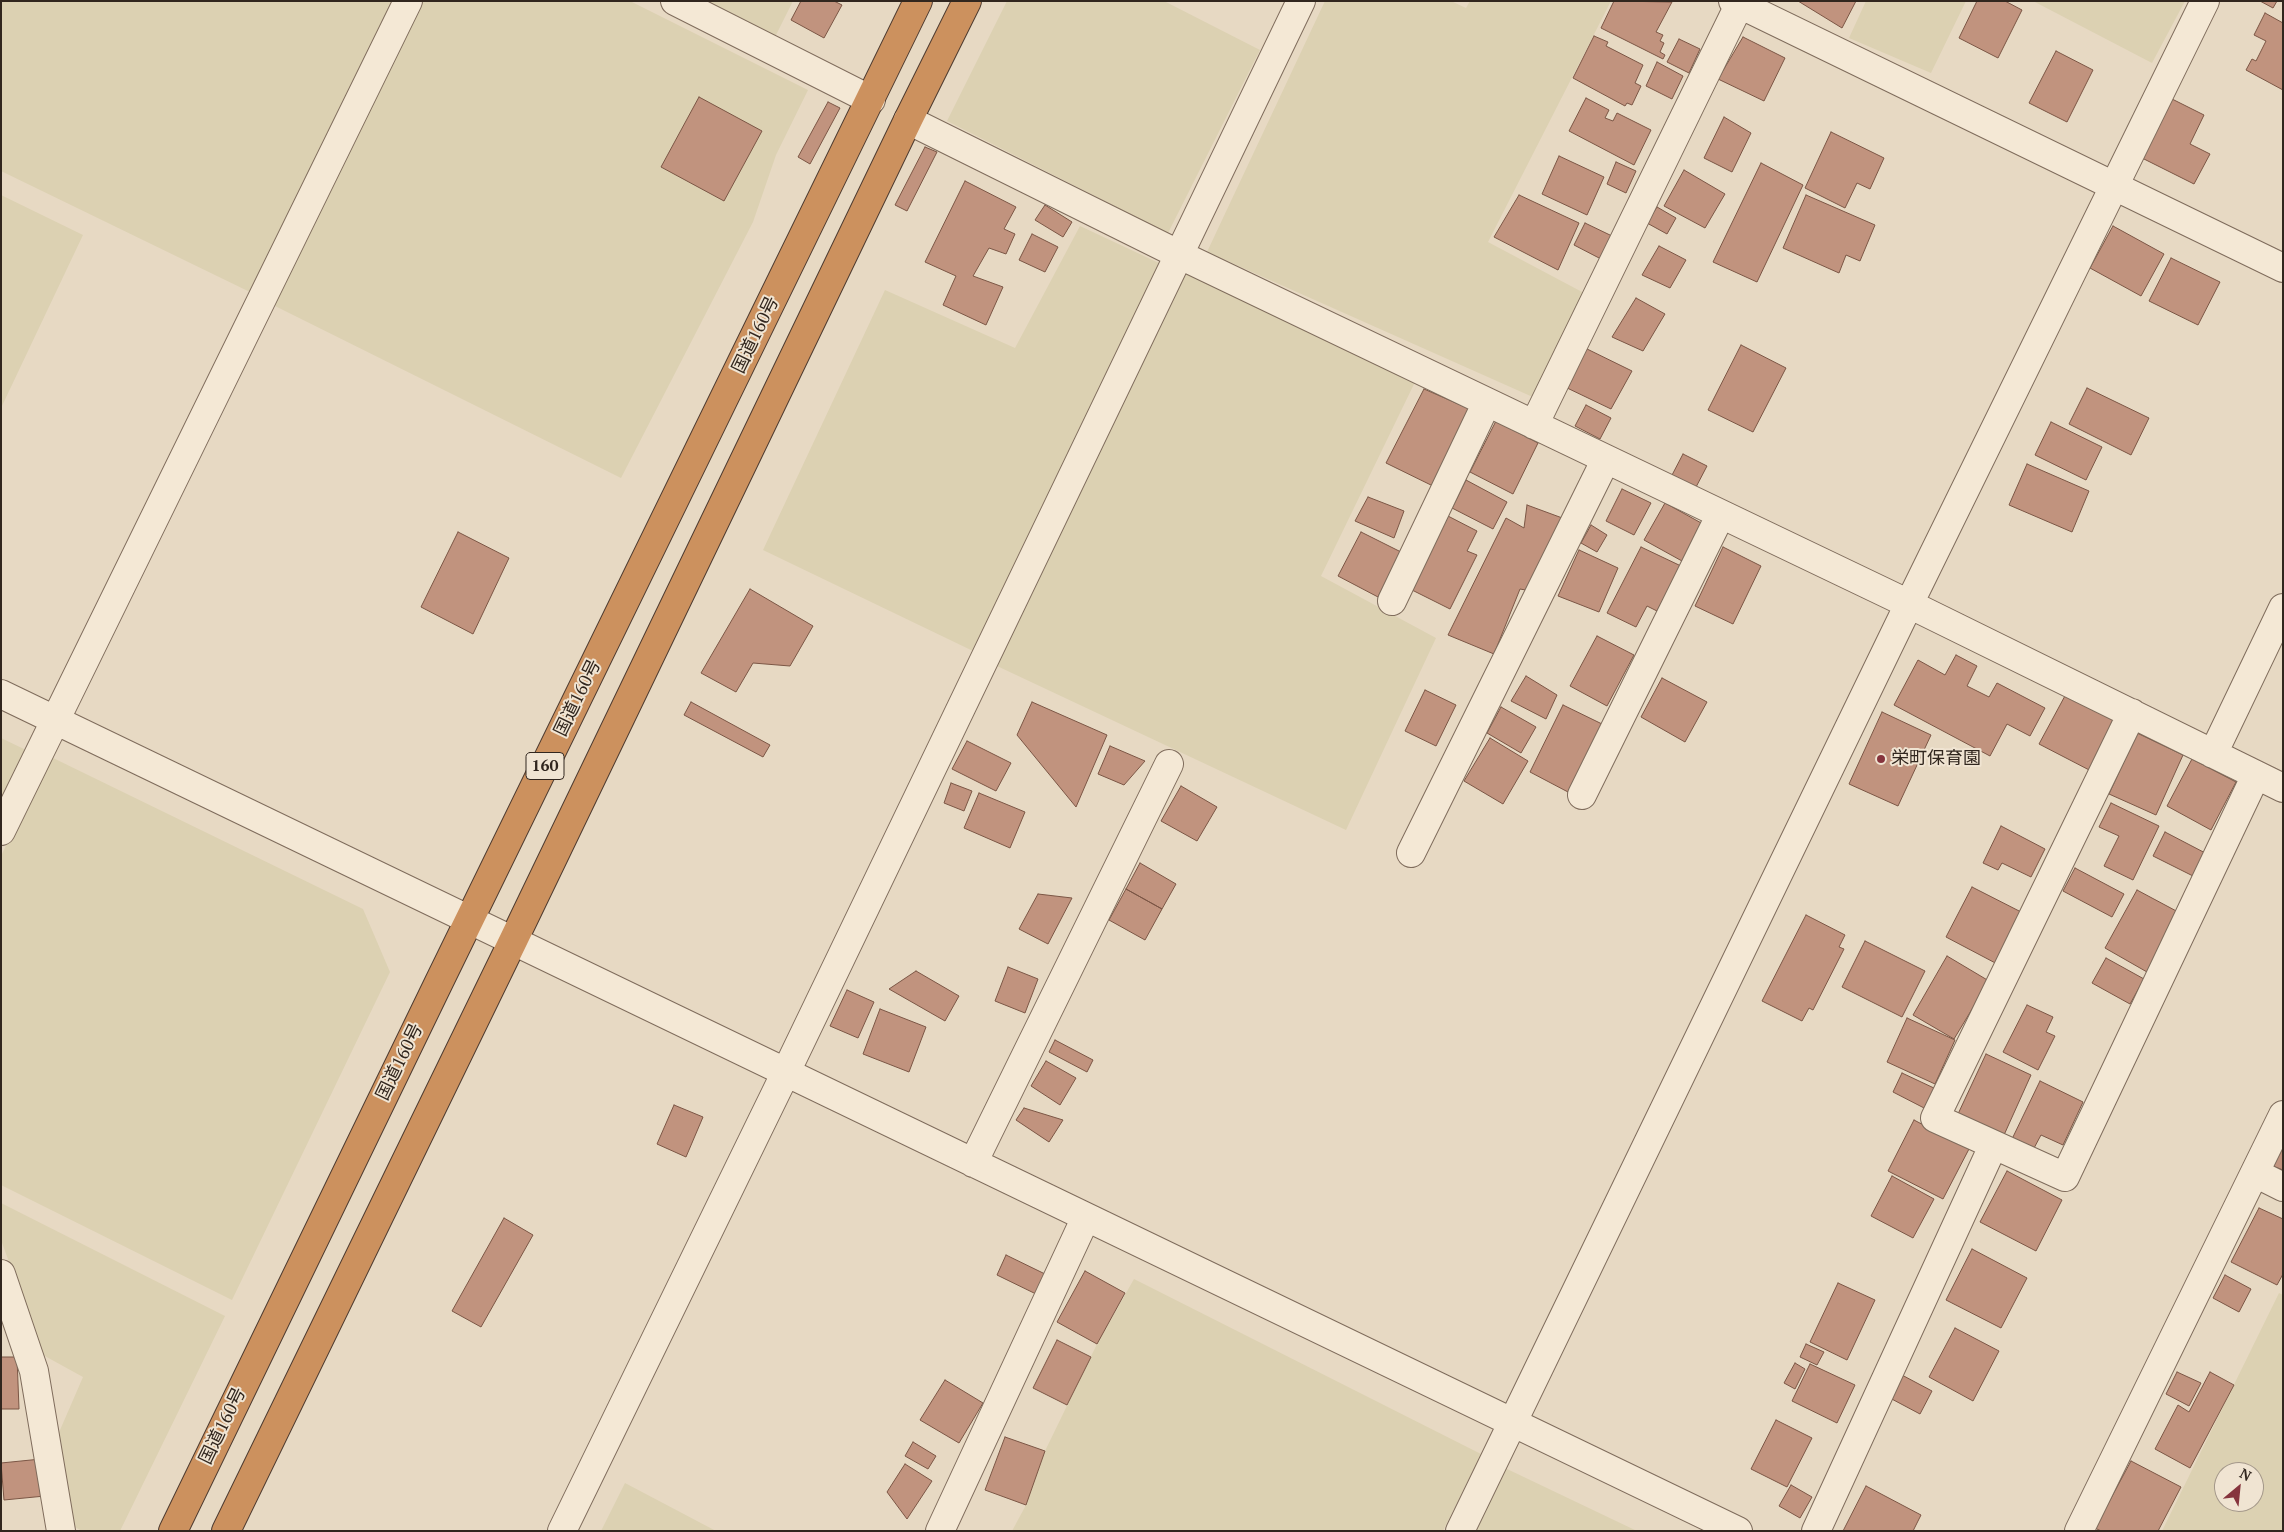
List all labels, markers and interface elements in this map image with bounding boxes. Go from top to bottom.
street label: 国道160号 [728,293,784,377]
street label: 国道160号 [550,656,606,740]
place label: 栄町保育園 [1891,748,1981,770]
road number: 160 [526,752,564,779]
marker: 栄町保育園 [1875,753,1887,765]
street label: 国道160号 [372,1020,428,1104]
street label: 国道160号 [195,1384,251,1468]
north arrow [2214,1462,2264,1512]
text: N [2237,1463,2255,1485]

